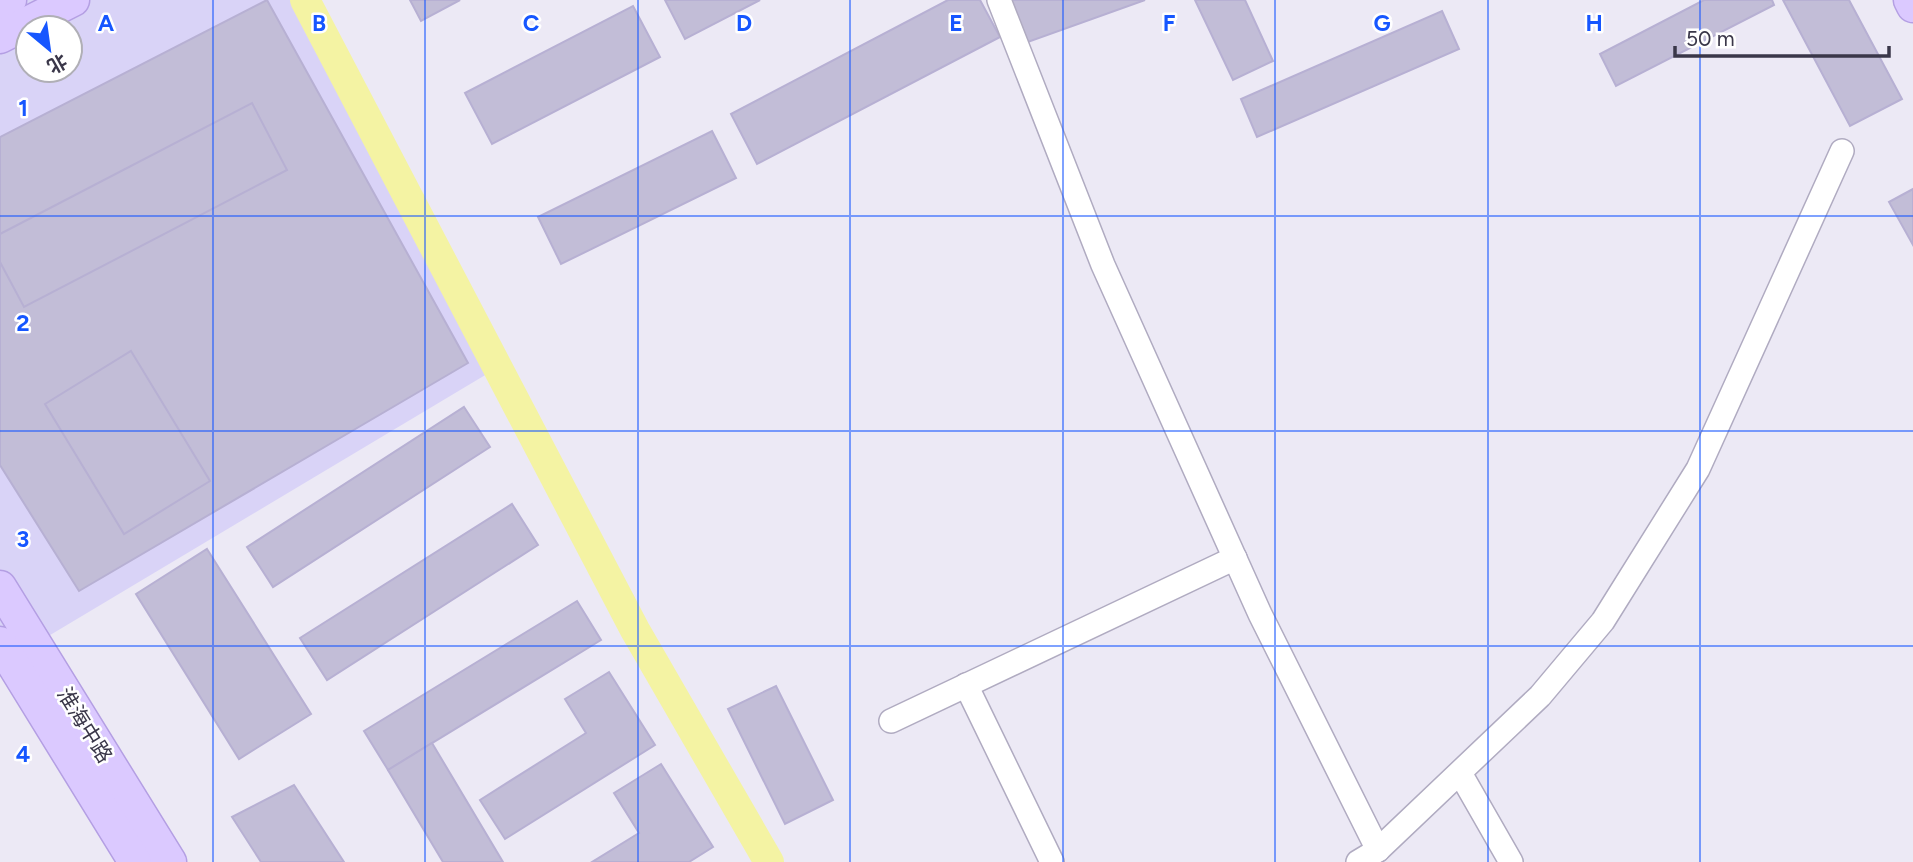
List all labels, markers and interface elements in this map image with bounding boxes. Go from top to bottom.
text: A [98,9,115,37]
text: B [312,9,326,37]
text: C [523,9,540,37]
text: D [736,9,752,37]
text: E [949,9,963,37]
text: F [1163,9,1176,37]
text: G [1373,9,1391,37]
text: H [1585,9,1603,37]
north arrow [14,14,84,84]
scale bar [1675,14,1888,58]
text: 50 m [1686,26,1735,51]
text: 北 [43,49,71,78]
text: 1 [18,94,28,122]
text: 2 [16,309,30,337]
text: 3 [17,525,29,553]
street label: 淮海中路 [52,683,118,767]
text: 4 [16,740,30,768]

